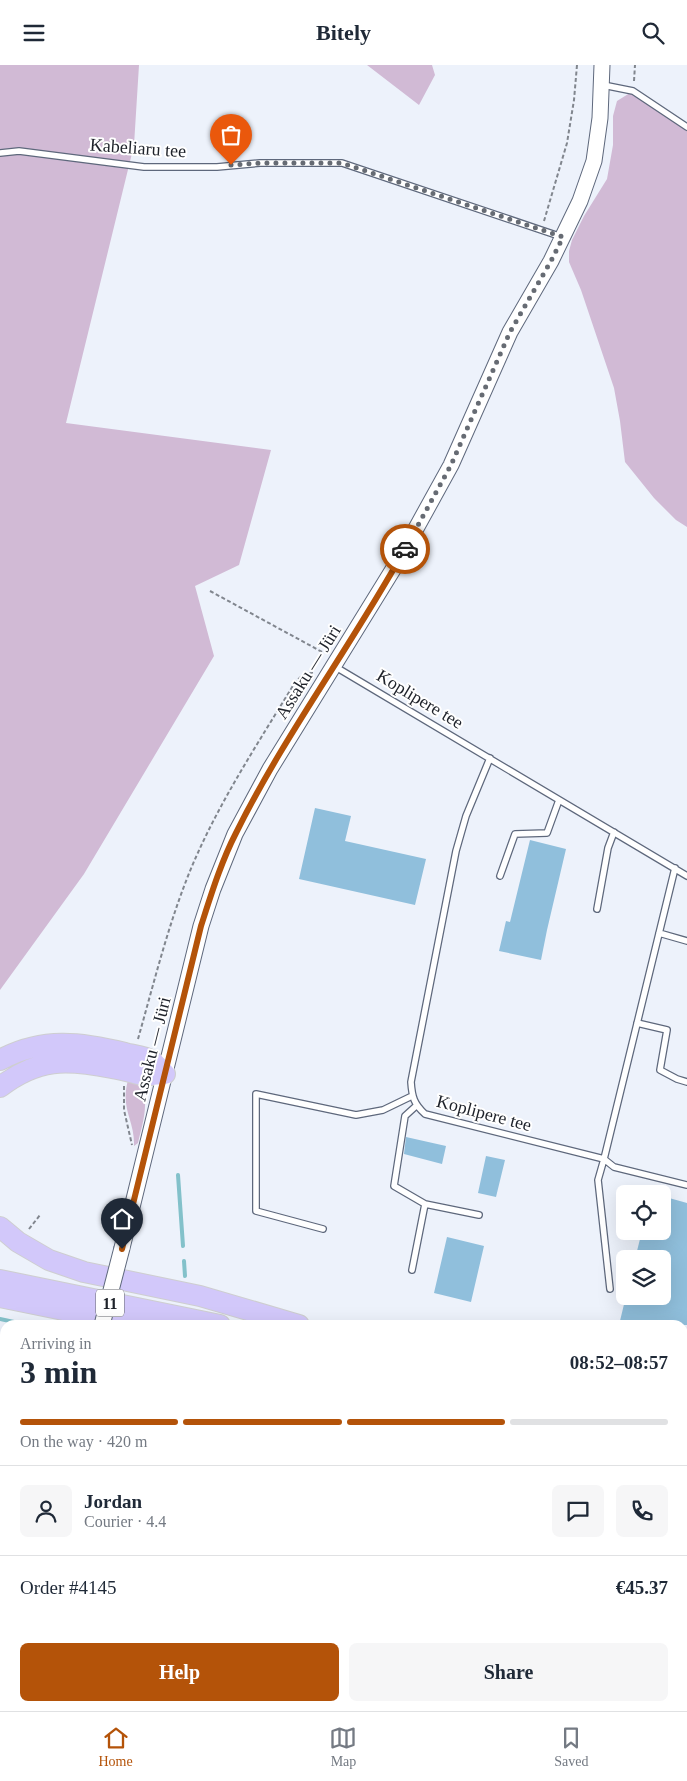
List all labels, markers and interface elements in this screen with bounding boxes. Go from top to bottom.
icon: menu [20,19,48,47]
icon: search [639,19,667,47]
text: Bitely [316,20,371,45]
pin [210,114,252,165]
icon: bag [217,121,245,149]
street label: Kabeliaru tee [89,135,187,161]
courier [380,524,430,574]
icon: car [391,535,419,563]
street label: Assaku — Jüri [271,621,345,723]
street label: Koplipere tee [373,665,467,733]
street label: Assaku — Jüri [129,995,175,1103]
street label: Koplipere tee [434,1091,534,1135]
map controls [616,1185,671,1305]
button: locate [616,1185,671,1240]
pin [101,1198,143,1249]
icon: home [108,1205,136,1233]
button: layers [616,1250,671,1305]
road number: 11 [96,1289,124,1317]
text: Arriving in [20,1335,92,1352]
text: 08:52–08:57 [570,1352,668,1373]
text: 3 min [20,1354,97,1390]
text: On the way · 420 m [20,1433,148,1450]
button: person [20,1485,72,1537]
button: chat [552,1485,604,1537]
button: phone [616,1485,668,1537]
text: Jordan [84,1491,142,1512]
text: Courier · 4.4 [84,1513,166,1530]
text: Order #4145 [20,1577,117,1598]
text: €45.37 [616,1577,668,1598]
button: Help [20,1643,339,1701]
button: Share [349,1643,668,1701]
tab: Home [98,1724,133,1770]
tab: Map [329,1724,357,1770]
tab: Saved [554,1724,589,1770]

